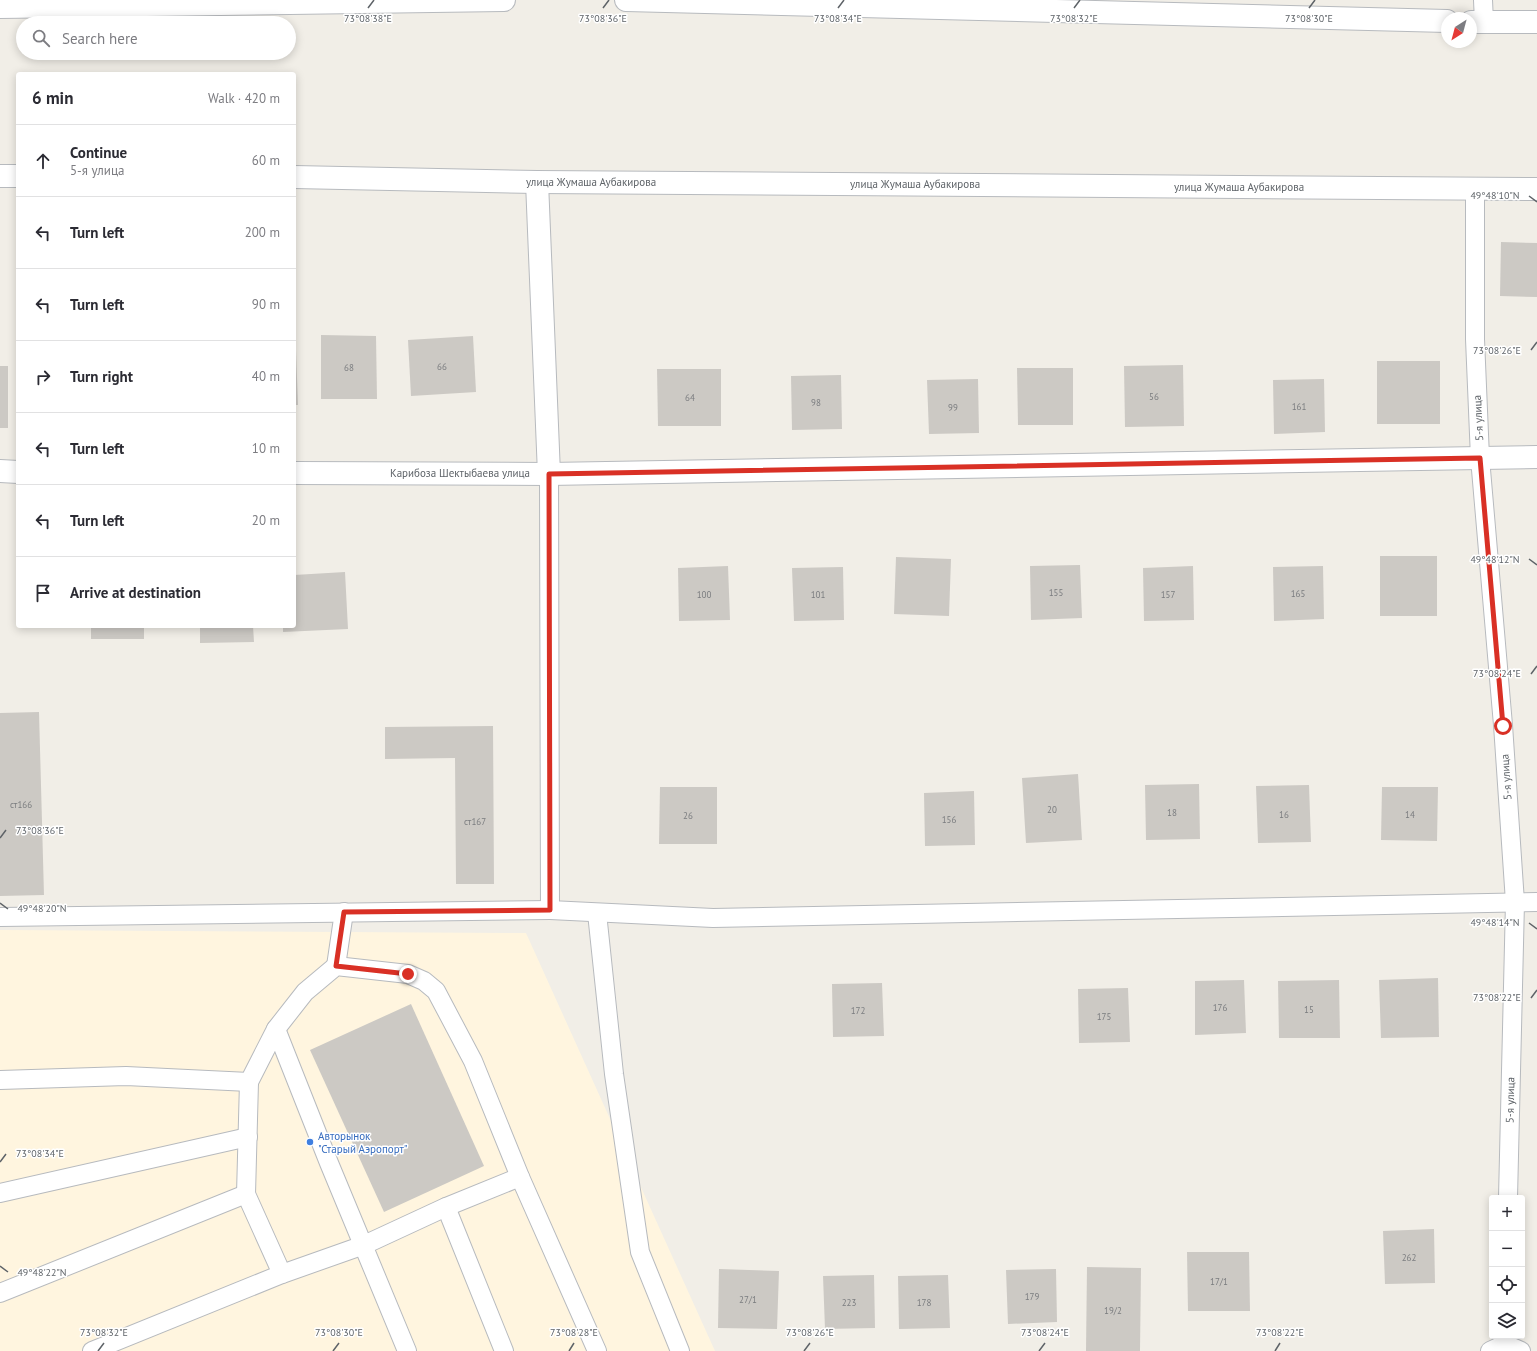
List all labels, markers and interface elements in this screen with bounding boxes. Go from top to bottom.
text: 73°08'38"E [344,12,392,25]
text: 73°08'36"E [579,12,627,25]
text: 73°08'34"E [814,12,862,25]
text: 73°08'32"E [1050,12,1098,25]
text: 73°08'30"E [1285,12,1333,25]
north arrow [1441,12,1477,48]
search box [16,16,296,60]
icon: search [30,27,52,49]
text: Search here [62,29,138,48]
text: 6 min [32,87,73,109]
text: Walk · 420 m [208,90,280,107]
text: Continue [70,143,127,162]
icon: ahead [32,150,54,172]
text: 60 m [252,152,280,169]
text: 5-я улица [70,162,125,179]
street label: улица Жумаша Аубакирова [526,175,656,189]
street label: улица Жумаша Аубакирова [850,177,980,191]
street label: улица Жумаша Аубакирова [1174,180,1304,194]
text: 49°48'10"N [1470,189,1520,202]
icon: left [32,222,54,244]
text: Turn left [70,223,124,242]
text: 200 m [245,224,280,241]
icon: left [32,294,54,316]
text: Turn left [70,295,124,314]
text: 90 m [252,296,280,313]
text: 73°08'26"E [1473,344,1521,357]
house number: 66 [437,361,447,372]
house number: 68 [344,362,354,373]
icon: right [32,366,54,388]
text: Turn right [70,367,133,386]
text: 40 m [252,368,280,385]
house number: 56 [1149,391,1159,402]
house number: 64 [685,392,695,403]
street label: 5-я улица [1470,395,1486,441]
house number: 98 [811,397,821,408]
house number: 161 [1292,401,1306,412]
house number: 99 [948,402,958,413]
icon: left [32,438,54,460]
text: Turn left [70,439,124,458]
text: 10 m [252,440,280,457]
street label: Карибоза Шектыбаева улица [390,466,530,480]
icon: left [32,510,54,532]
text: Turn left [70,511,124,530]
text: 20 m [252,512,280,529]
text: 49°48'12"N [1470,553,1520,566]
icon: arrive [32,582,54,604]
text: Arrive at destination [70,583,201,602]
house number: 155 [1049,587,1063,598]
house number: 165 [1291,588,1305,599]
house number: 100 [697,589,711,600]
house number: 101 [811,589,825,600]
house number: 157 [1161,589,1175,600]
text: 73°08'24"E [1473,667,1521,680]
route start [1494,717,1512,735]
street label: 5-я улица [1497,754,1515,800]
house number: ст166 [10,799,32,810]
house number: 20 [1047,804,1057,815]
house number: 18 [1167,807,1177,818]
house number: 16 [1279,809,1289,820]
house number: 14 [1405,809,1415,820]
house number: 26 [683,810,693,821]
house number: 156 [942,814,956,825]
house number: ст167 [464,816,486,827]
text: 73°08'36"E [16,824,64,837]
text: 49°48'20"N [17,902,67,915]
text: 49°48'14"N [1470,916,1520,929]
route end [399,965,417,983]
text: 73°08'22"E [1473,991,1521,1004]
house number: 176 [1213,1002,1227,1013]
house number: 15 [1304,1004,1314,1015]
house number: 172 [851,1005,865,1016]
house number: 175 [1097,1011,1111,1022]
street label: 5-я улица [1503,1077,1517,1123]
place label: Авторынок "Старый Аэропорт" [318,1129,408,1156]
marker: Авторынок "Старый Аэропорт" [305,1137,315,1147]
text: 73°08'34"E [16,1147,64,1160]
map controls [1489,1195,1525,1339]
button: + [1489,1195,1525,1231]
button: − [1489,1231,1525,1267]
house number: 262 [1402,1252,1416,1263]
text: 49°48'22"N [17,1266,67,1279]
button: locate [1489,1267,1525,1303]
house number: 17/1 [1210,1276,1228,1287]
house number: 179 [1025,1291,1039,1302]
house number: 27/1 [739,1294,757,1305]
house number: 223 [842,1297,856,1308]
house number: 178 [917,1297,931,1308]
button: layers [1489,1303,1525,1339]
house number: 19/2 [1104,1305,1122,1316]
text: 73°08'32"E [80,1326,128,1339]
text: 73°08'30"E [315,1326,363,1339]
text: 73°08'28"E [550,1326,598,1339]
text: 73°08'26"E [786,1326,834,1339]
text: 73°08'24"E [1021,1326,1069,1339]
text: 73°08'22"E [1256,1326,1304,1339]

